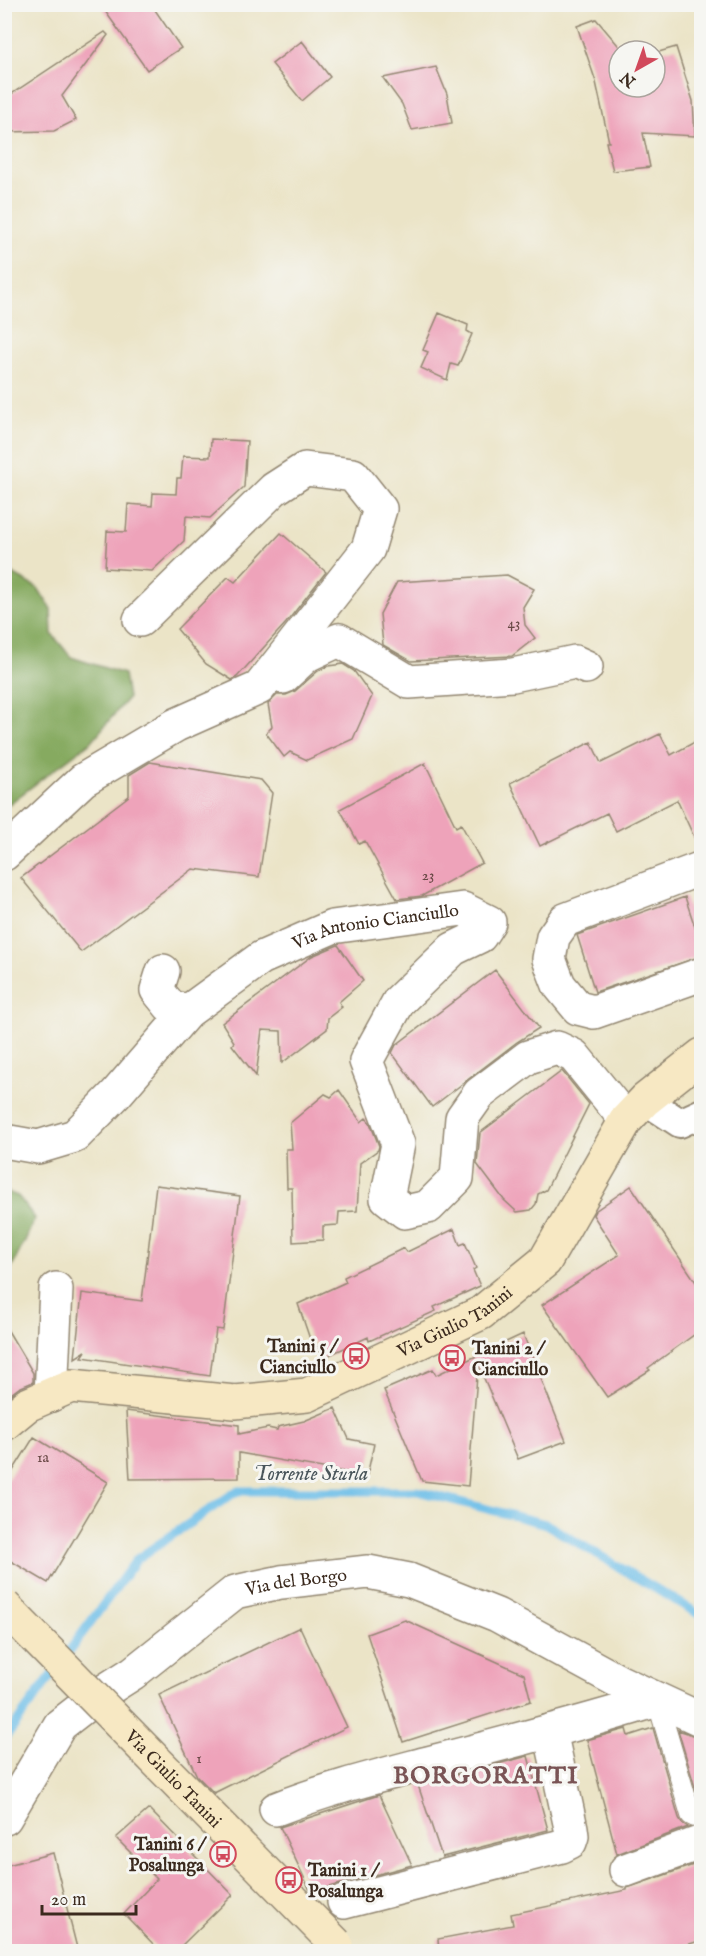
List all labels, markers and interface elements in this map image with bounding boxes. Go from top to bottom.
north arrow [607,39,667,99]
text: N [617,67,641,92]
house number: 43 [508,614,520,633]
house number: 23 [422,866,434,885]
street label: Via Antonio Cianciullo [288,900,461,956]
street label: Via Giulio Tanini [393,1282,518,1364]
place label: Tanini 5 / Cianciullo [260,1336,340,1380]
place label: Tanini 2 / Cianciullo [471,1338,549,1382]
bus stop icon: Tanini 5 / Cianciullo [341,1341,371,1371]
bus stop icon: Tanini 2 / Cianciullo [437,1343,467,1373]
house number: 1a [37,1448,50,1467]
water label: Torrente Sturla [254,1462,368,1487]
street label: Via del Borgo [242,1564,349,1603]
street label: Via Giulio Tanini [119,1725,226,1834]
house number: 1 [196,1749,202,1768]
district label: BORGORATTI [393,1761,579,1792]
place label: Tanini 6 / Posalunga [129,1834,208,1878]
bus stop icon: Tanini 6 / Posalunga [208,1839,238,1869]
place label: Tanini 1 / Posalunga [307,1860,384,1904]
bus stop icon: Tanini 1 / Posalunga [274,1865,304,1895]
scale bar [42,1878,136,1916]
text: 20 m [51,1889,86,1912]

